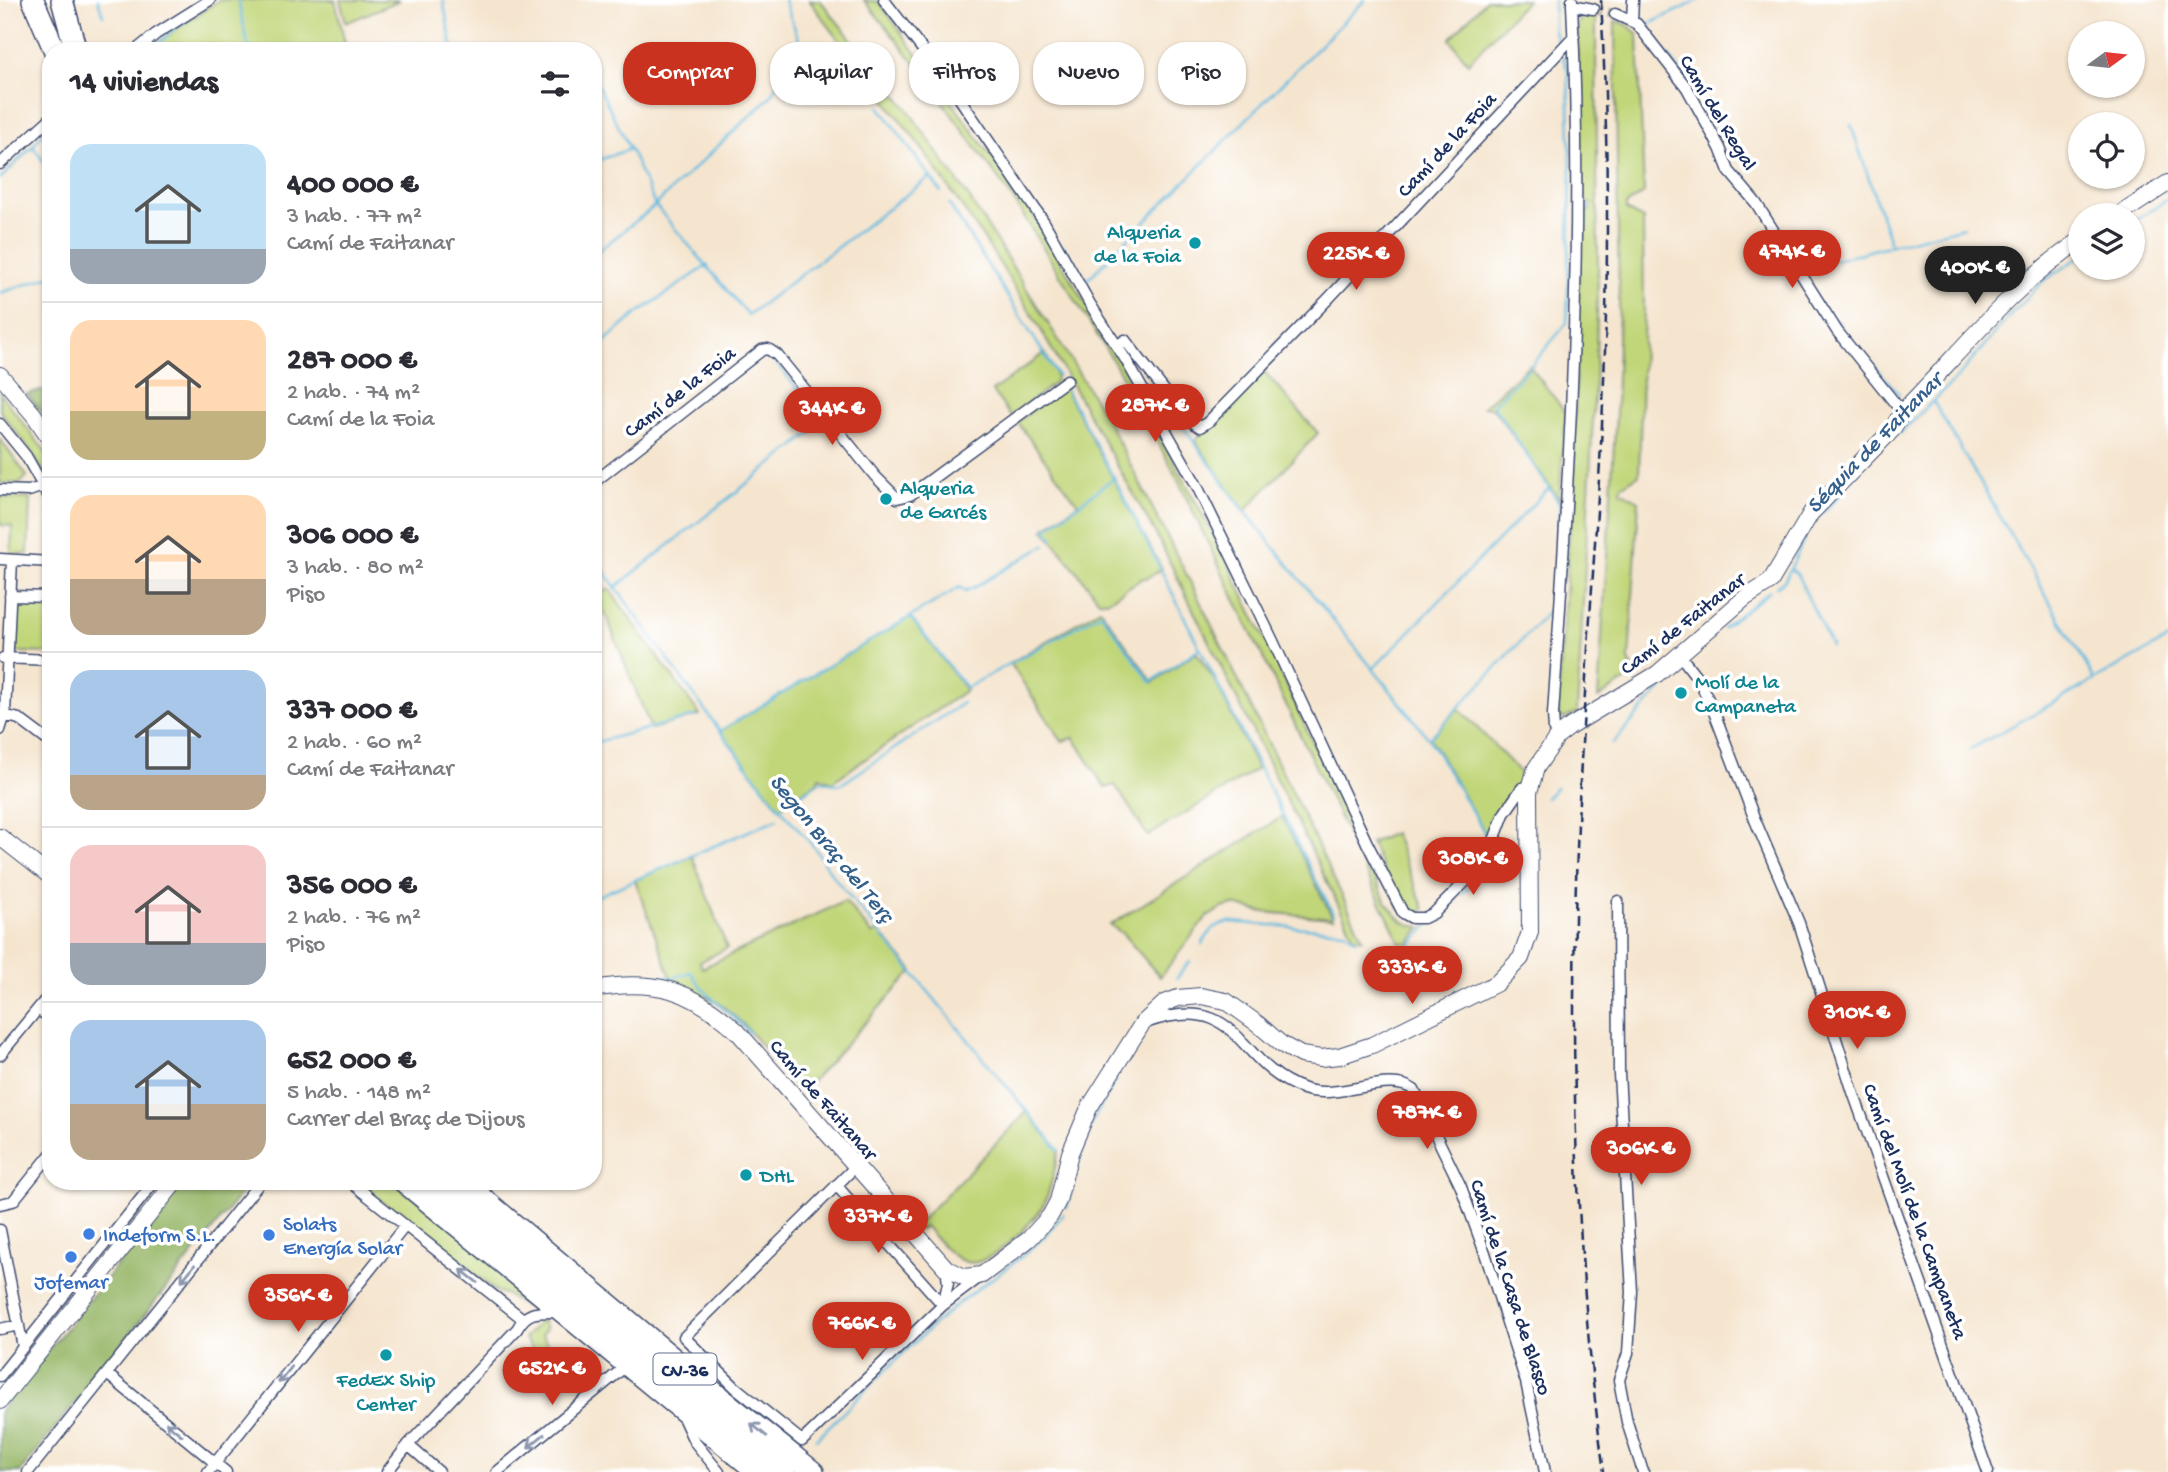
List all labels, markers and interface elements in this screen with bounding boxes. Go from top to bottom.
north arrow [2068,21,2146,98]
map controls [2068,21,2145,280]
chip: Comprar [623,42,756,105]
chip: Alquilar [770,42,895,105]
chip: Filtros [909,42,1019,105]
chip: Nuevo [1033,42,1144,105]
chip: Piso [1158,42,1246,105]
street label: Camí del Regal [1672,52,1760,176]
icon: filters [536,65,574,103]
text: 14 viviendas [70,67,218,102]
street label: Camí de la Foia [1393,88,1505,204]
button: locate [2068,112,2145,189]
text: 400 000 € [287,169,418,204]
icon: home [126,172,210,256]
button: layers [2068,203,2145,280]
text: 3 hab. · 77 m² [287,204,422,231]
place label: Alqueria de la Foia [1094,222,1182,271]
pin: 474K € [1735,230,1849,290]
text: Camí de Faitanar [287,231,453,258]
pin: 225K € [1299,232,1413,292]
marker: Alqueria de la Foia [1187,235,1203,251]
text: 474K € [1759,239,1825,266]
text: 225K € [1323,241,1389,268]
pin: 400K € [1918,246,2032,306]
text: 400K € [1941,255,2009,282]
street label: Camí de la Foia [620,342,743,445]
text: 287 000 € [287,345,417,380]
icon: home [126,348,210,432]
water label: Séquia de Faitanar [1802,365,1953,520]
text: 2 hab. · 74 m² [287,380,420,407]
pin: 287K € [1098,384,1212,444]
pin: 344K € [775,388,889,447]
text: 287K € [1121,393,1189,420]
text: 344K € [799,396,865,423]
text: Camí de la Foia [287,407,435,434]
place label: Alqueria de Garcés [900,478,987,527]
marker: Alqueria de Garcés [878,491,894,507]
text: 306 000 € [287,520,418,555]
icon: home [126,523,210,607]
text: 3 hab. · 80 m² [287,555,424,582]
street label: Camí de Faitanar [1617,568,1753,682]
text: Piso [287,582,325,609]
place label: Molí de la Campaneta [1695,672,1797,721]
marker: Molí de la Campaneta [1673,685,1689,701]
text: 337 000 € [287,695,417,730]
icon: home [126,698,210,782]
text: 2 hab. · 60 m² [287,730,422,757]
text: Camí de Faitanar [287,757,453,784]
water label: Segon Braç del Terç [762,770,900,930]
pin: 308K € [1416,838,1530,897]
text: 308K € [1438,846,1508,873]
text: 356 000 € [287,870,417,905]
icon: home [126,873,210,957]
text: 2 hab. · 76 m² [287,905,421,932]
text: Piso [287,932,325,959]
pin: 333K € [1355,946,1469,1006]
text: 333K € [1378,955,1446,982]
pin: 310K € [1800,992,1914,1051]
text: 310K € [1824,1000,1890,1027]
street label: Camí de Faitanar [762,1036,882,1168]
text: 652 000 € [287,1045,416,1080]
icon: home [126,1048,210,1132]
text: 5 hab. · 148 m² [287,1080,431,1107]
street label: Camí del Molí de la Campaneta [1855,1081,1971,1345]
pin: 787K € [1370,1092,1484,1151]
text: 787K € [1393,1100,1461,1127]
text: Carrer del Braç de Dijous [287,1107,524,1134]
pin: 306K € [1584,1128,1698,1187]
text: 306K € [1607,1136,1675,1163]
place label: DHL [758,1166,795,1191]
marker: DHL [738,1167,754,1183]
street label: Camí de la Casa de Blasco [1462,1177,1555,1399]
pin: 337K € [821,1196,935,1255]
text: 337K € [844,1204,912,1231]
place label: Solats Energía Solar [283,1214,403,1263]
place label: Indeform S.L. [103,1225,216,1250]
marker: Indeform S.L. [81,1226,97,1242]
marker: Solats Energía Solar [261,1227,277,1243]
marker: Jofemar [63,1249,79,1265]
one-way arrow [181,1263,196,1281]
one-way arrow [460,1269,479,1284]
place label: Jofemar [34,1272,109,1297]
pin: 356K € [241,1274,355,1334]
text: 356K € [264,1283,332,1310]
pin: 766K € [805,1302,919,1362]
text: 766K € [828,1311,896,1338]
marker: FedEx Ship Center [378,1347,394,1363]
pin: 652K € [495,1348,609,1407]
road number: CV-36 [654,1354,716,1385]
text: 652K € [519,1356,585,1383]
one-way arrow [278,1365,293,1383]
place label: FedEx Ship Center [336,1370,436,1419]
one-way arrow [165,1421,183,1436]
one-way arrow [751,1422,769,1438]
one-way arrow [527,1433,545,1448]

